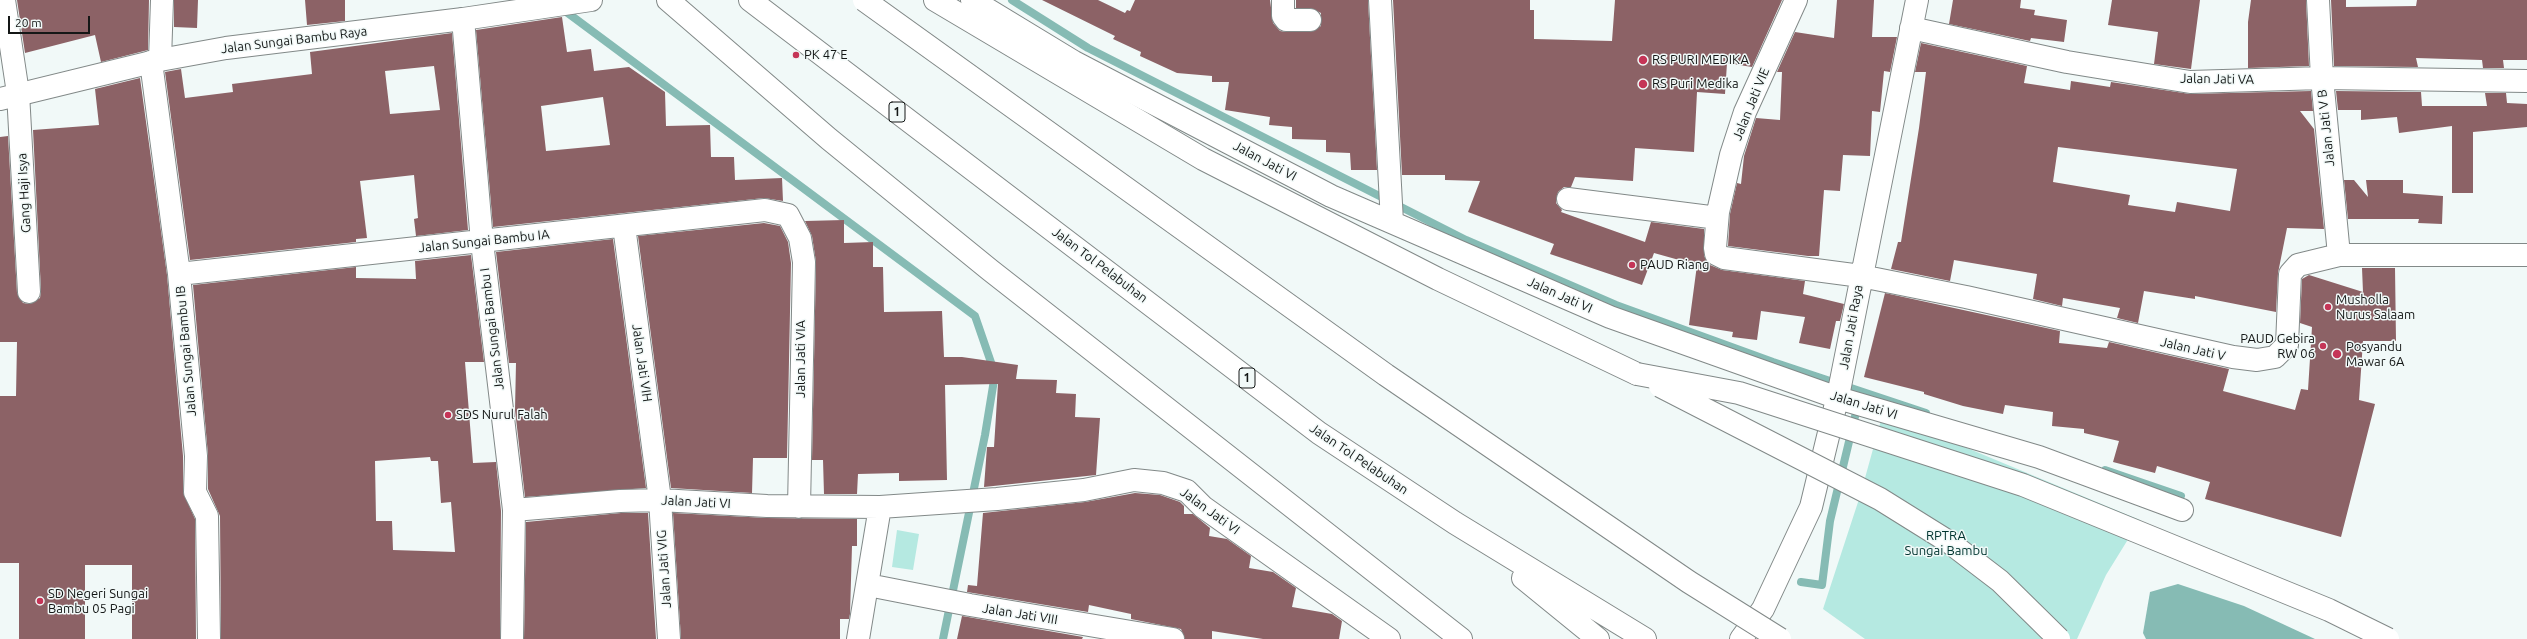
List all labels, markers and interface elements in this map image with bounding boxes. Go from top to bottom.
scale bar [10,8,92,34]
text: 20 m [15,16,42,29]
street label: Jalan Sungai Bambu Raya [220,23,368,57]
place label: PK 47 E [804,47,848,63]
marker: PK 47 E [791,50,801,60]
place label: RS PURI MEDIKA [1652,52,1749,68]
marker: RS PURI MEDIKA [1637,54,1649,66]
street label: Jalan Jati VIE [1729,65,1773,143]
street label: Jalan Jati VA [2180,71,2254,87]
place label: RS Puri Medika [1652,76,1739,92]
marker: RS Puri Medika [1637,78,1649,90]
street label: Jalan Jati V B [2314,89,2338,167]
road number: 1 [889,102,905,122]
street label: Jalan Jati VI [1231,138,1299,184]
street label: Gang Haji Isya [14,153,34,233]
street label: Jalan Tol Pelabuhan [1049,224,1151,306]
street label: Jalan Sungai Bambu IA [418,226,550,256]
place label: PAUD Riang [1640,257,1710,273]
marker: PAUD Riang [1627,260,1637,270]
street label: Jalan Sungai Bambu I [477,267,507,391]
street label: Jalan Jati VI [1525,274,1595,316]
street label: Jalan Jati Raya [1836,283,1866,371]
street label: Jalan Sungai Bambu IB [173,285,199,417]
place label: Musholla Nurus Salaam [2336,292,2415,323]
marker: Musholla Nurus Salaam [2323,302,2333,312]
street label: Jalan Jati VIA [793,320,809,398]
street label: Jalan Jati VIH [629,323,655,403]
place label: PAUD Gebira RW 06 [2240,331,2315,362]
street label: Jalan Jati V [2159,334,2227,364]
place label: Posyandu Mawar 6A [2346,339,2404,370]
marker: PAUD Gebira RW 06 [2318,341,2328,351]
marker: Posyandu Mawar 6A [2331,348,2343,360]
road number: 1 [1239,368,1255,388]
street label: Jalan Jati VI [1828,387,1900,423]
place label: SDS Nurul Falah [456,407,548,423]
marker: SDS Nurul Falah [443,410,453,420]
street label: Jalan Tol Pelabuhan [1307,420,1411,498]
street label: Jalan Jati VI [1177,484,1243,538]
street label: Jalan Jati VI [661,492,731,512]
park label: RPTRA Sungai Bambu [1904,528,1988,559]
street label: Jalan Jati VIG [653,529,675,609]
place label: SD Negeri Sungai Bambu 05 Pagi [48,586,148,617]
marker: SD Negeri Sungai Bambu 05 Pagi [35,596,45,606]
street label: Jalan Jati VIII [981,600,1059,628]

